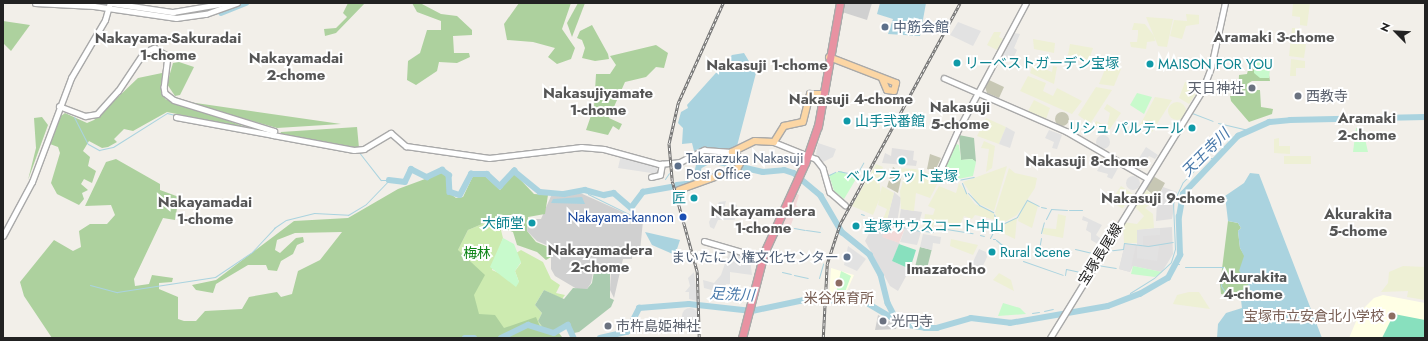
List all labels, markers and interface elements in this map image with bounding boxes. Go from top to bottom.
north arrow [1376,12,1416,52]
place label: 中筋会館 [893,19,949,35]
text: N [1376,20,1394,34]
marker: 中筋会館 [880,22,890,32]
district label: Nakayama-Sakuradai 1-chome [95,29,241,64]
district label: Aramaki 3-chome [1213,29,1335,47]
district label: Nakayamadai 2-chome [249,49,343,84]
place label: リーベストガーデン宝塚 [965,55,1119,71]
place label: MAISON FOR YOU [1158,56,1273,72]
district label: Nakasuji 1-chome [706,57,828,75]
marker: リーベストガーデン宝塚 [952,58,962,68]
marker: MAISON FOR YOU [1145,59,1155,69]
place label: 天日神社 [1188,80,1244,96]
marker: 天日神社 [1247,83,1257,93]
district label: Nakasujiyamate 1-chome [543,84,653,119]
place label: 西教寺 [1306,88,1348,104]
district label: Nakasuji 4-chome [789,91,913,109]
marker: 西教寺 [1293,91,1303,101]
district label: Nakasuji 5-chome [930,98,990,133]
district label: Aramaki 2-chome [1338,109,1396,144]
place label: 山手弐番館 [855,113,925,129]
marker: 山手弐番館 [842,116,852,126]
place label: リシュ パルテール [1068,120,1184,136]
marker: リシュ パルテール [1187,123,1197,133]
water label: 天王寺川 [1178,125,1234,181]
place label: Takarazuka Nakasuji Post Office [686,150,804,182]
district label: Nakasuji 8-chome [1025,153,1149,171]
marker: ベルフラット宝塚 [897,156,907,166]
marker: Takarazuka Nakasuji Post Office [673,161,683,171]
place label: ベルフラット宝塚 [846,168,958,184]
place label: 匠 [672,190,686,206]
district label: Nakasuji 9-chome [1101,190,1225,208]
district label: Nakayamadai 1-chome [158,193,252,228]
marker: 匠 [689,193,699,203]
district label: Nakayamadera 1-chome [710,202,816,237]
district label: Akurakita 5-chome [1324,205,1392,240]
place label: Nakayama-kannon [568,209,674,225]
marker: Nakayama-kannon [677,211,689,223]
place label: 大師堂 [482,215,524,231]
marker: 大師堂 [527,218,537,228]
place label: 宝塚サウスコート中山 [864,218,1004,234]
street label: 宝塚長尾線 [1074,220,1126,288]
marker: 宝塚サウスコート中山 [851,221,861,231]
district label: Nakayamadera 2-chome [547,241,653,276]
place label: Rural Scene [1000,244,1070,260]
park label: 梅林 [463,245,491,261]
marker: Rural Scene [987,247,997,257]
place label: まいたに人権文化センター [671,249,839,265]
marker: まいたに人権文化センター [842,252,852,262]
district label: Imazatocho [906,261,986,279]
district label: Akurakita 4-chome [1219,268,1287,303]
marker: 米谷保育所 [834,278,844,288]
water label: 足洗川 [709,285,755,305]
place label: 米谷保育所 [804,290,874,306]
place label: 宝塚市立安倉北小学校 [1244,308,1384,324]
marker: 宝塚市立安倉北小学校 [1387,311,1397,321]
place label: 光円寺 [891,313,933,329]
marker: 光円寺 [878,316,888,326]
place label: 市杵島姫神社 [616,318,700,334]
marker: 市杵島姫神社 [603,321,613,331]

